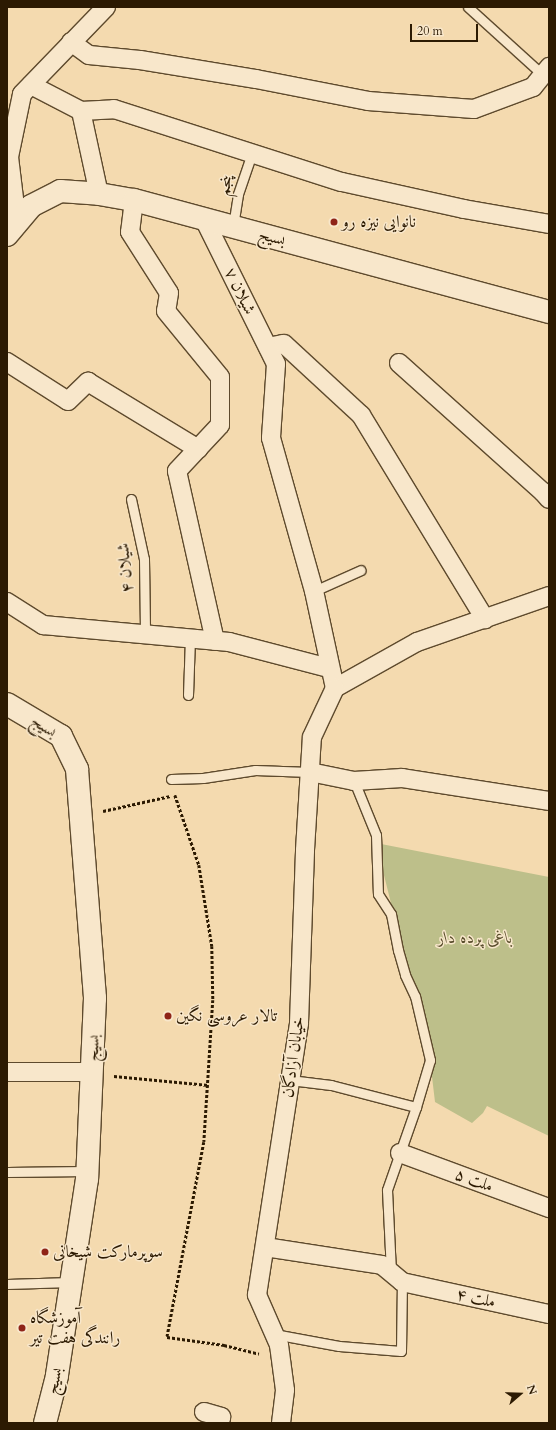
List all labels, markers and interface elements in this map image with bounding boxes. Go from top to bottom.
scale bar [412,16,480,42]
text: 20 m [417,23,443,39]
street label: پنجم [213,173,237,197]
place label: نانوایی نیزه رو [342,212,416,232]
marker: نانوایی نیزه رو [329,217,339,227]
street label: بسیج [256,224,288,250]
street label: شیلان ۷ [220,264,260,318]
street label: شیلان ۴ [113,542,137,594]
street label: بسیج [27,710,61,742]
park label: باغی پرده دار [437,928,513,948]
place label: تالار عروسی نگین [176,1006,277,1026]
marker: تالار عروسی نگین [163,1011,173,1021]
street label: خیابان آزادگان [277,1015,309,1099]
street label: بسیج [82,1034,104,1062]
street label: ملت ۵ [452,1164,496,1196]
place label: سوپرمارکت شیخانی [53,1242,163,1262]
marker: سوپرمارکت شیخانی [40,1247,50,1257]
street label: ملت ۴ [455,1284,497,1312]
place label: آموزشگاه رانندگی هفت تیر [30,1308,120,1348]
marker: آموزشگاه رانندگی هفت تیر [17,1323,27,1333]
street label: بسیج [41,1366,67,1396]
north arrow [500,1374,540,1414]
text: N [523,1383,540,1397]

